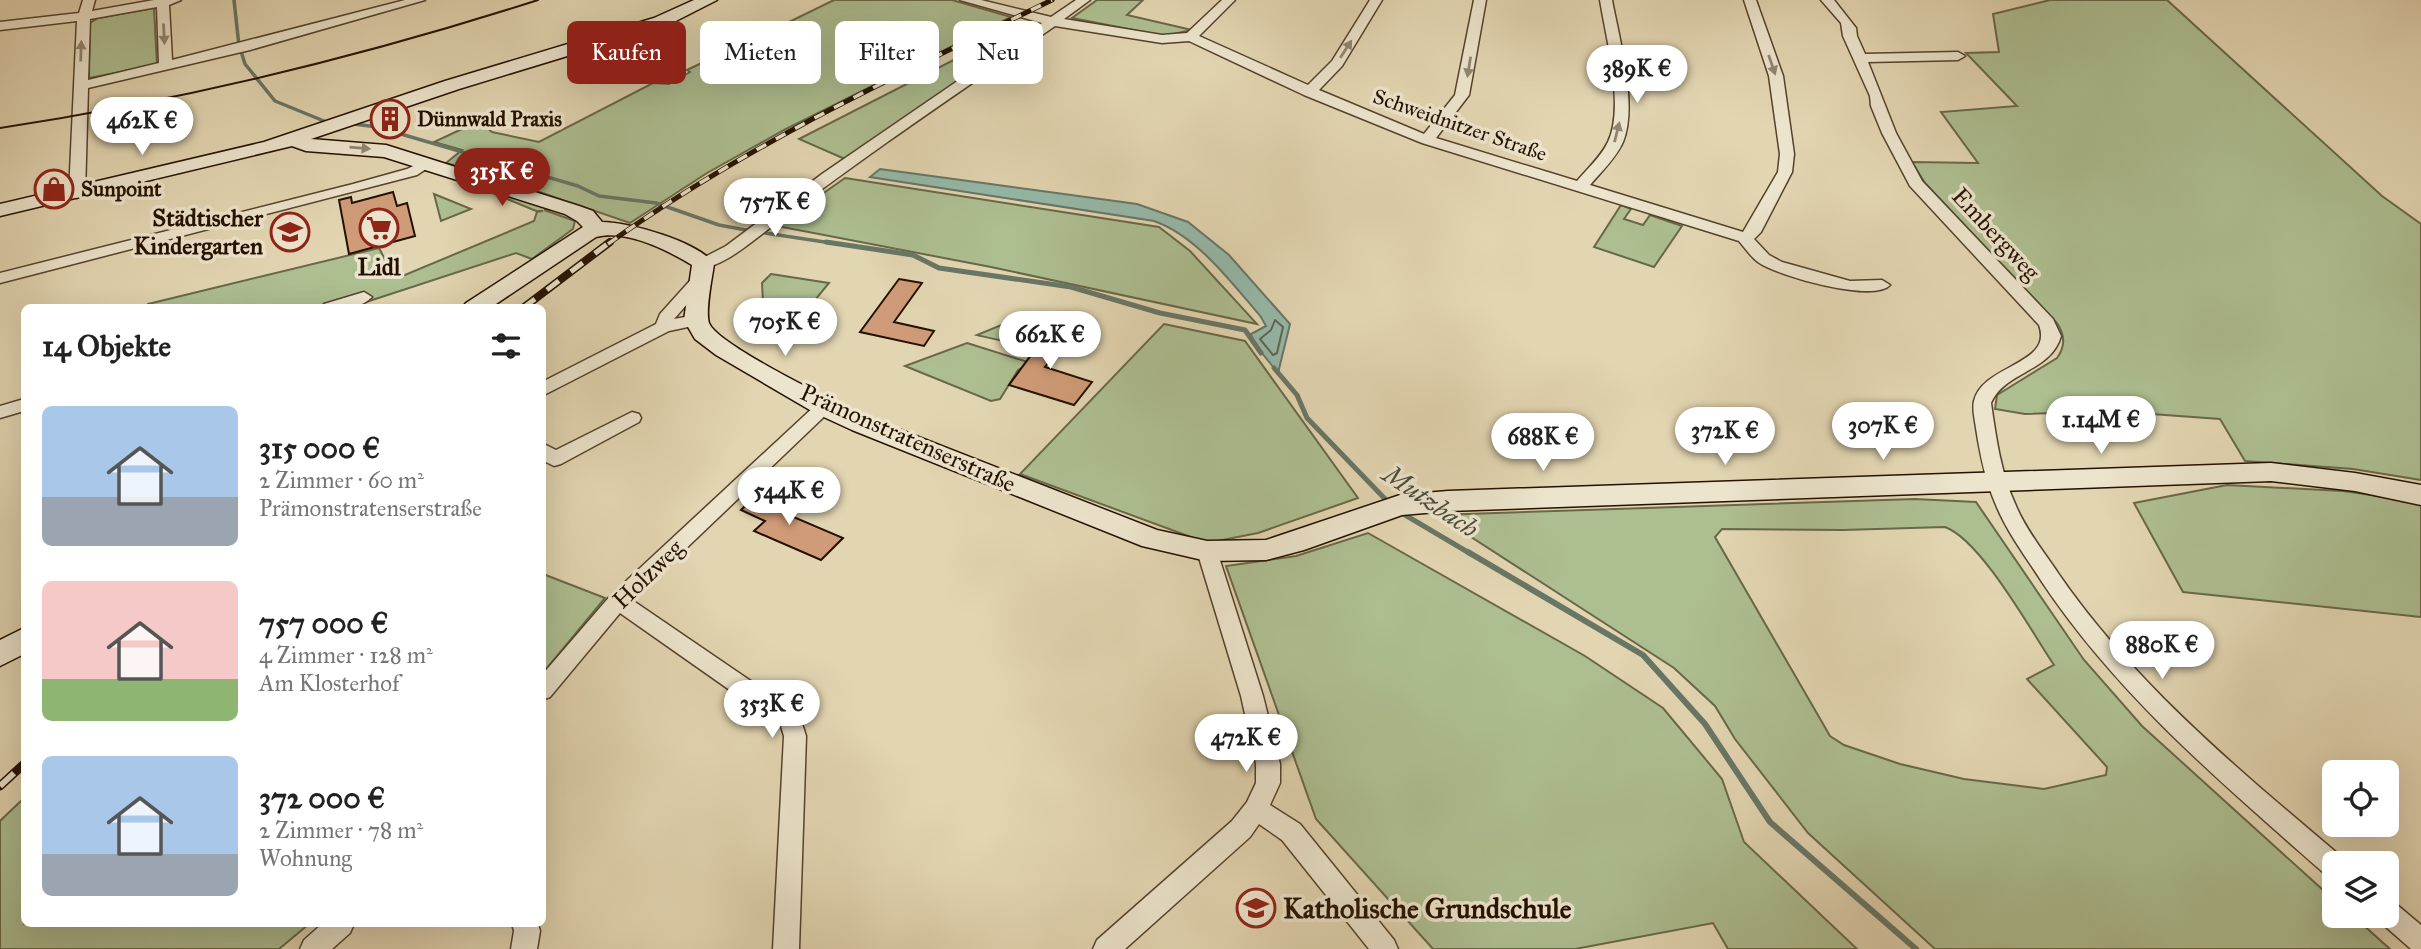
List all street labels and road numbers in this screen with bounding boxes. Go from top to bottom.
street label: Schweidnitzer Straße [1370,83,1551,167]
street label: Embergweg [1945,181,2047,287]
street label: Prämonstratenserstraße [796,377,1020,499]
street label: Holzweg [606,532,690,615]

